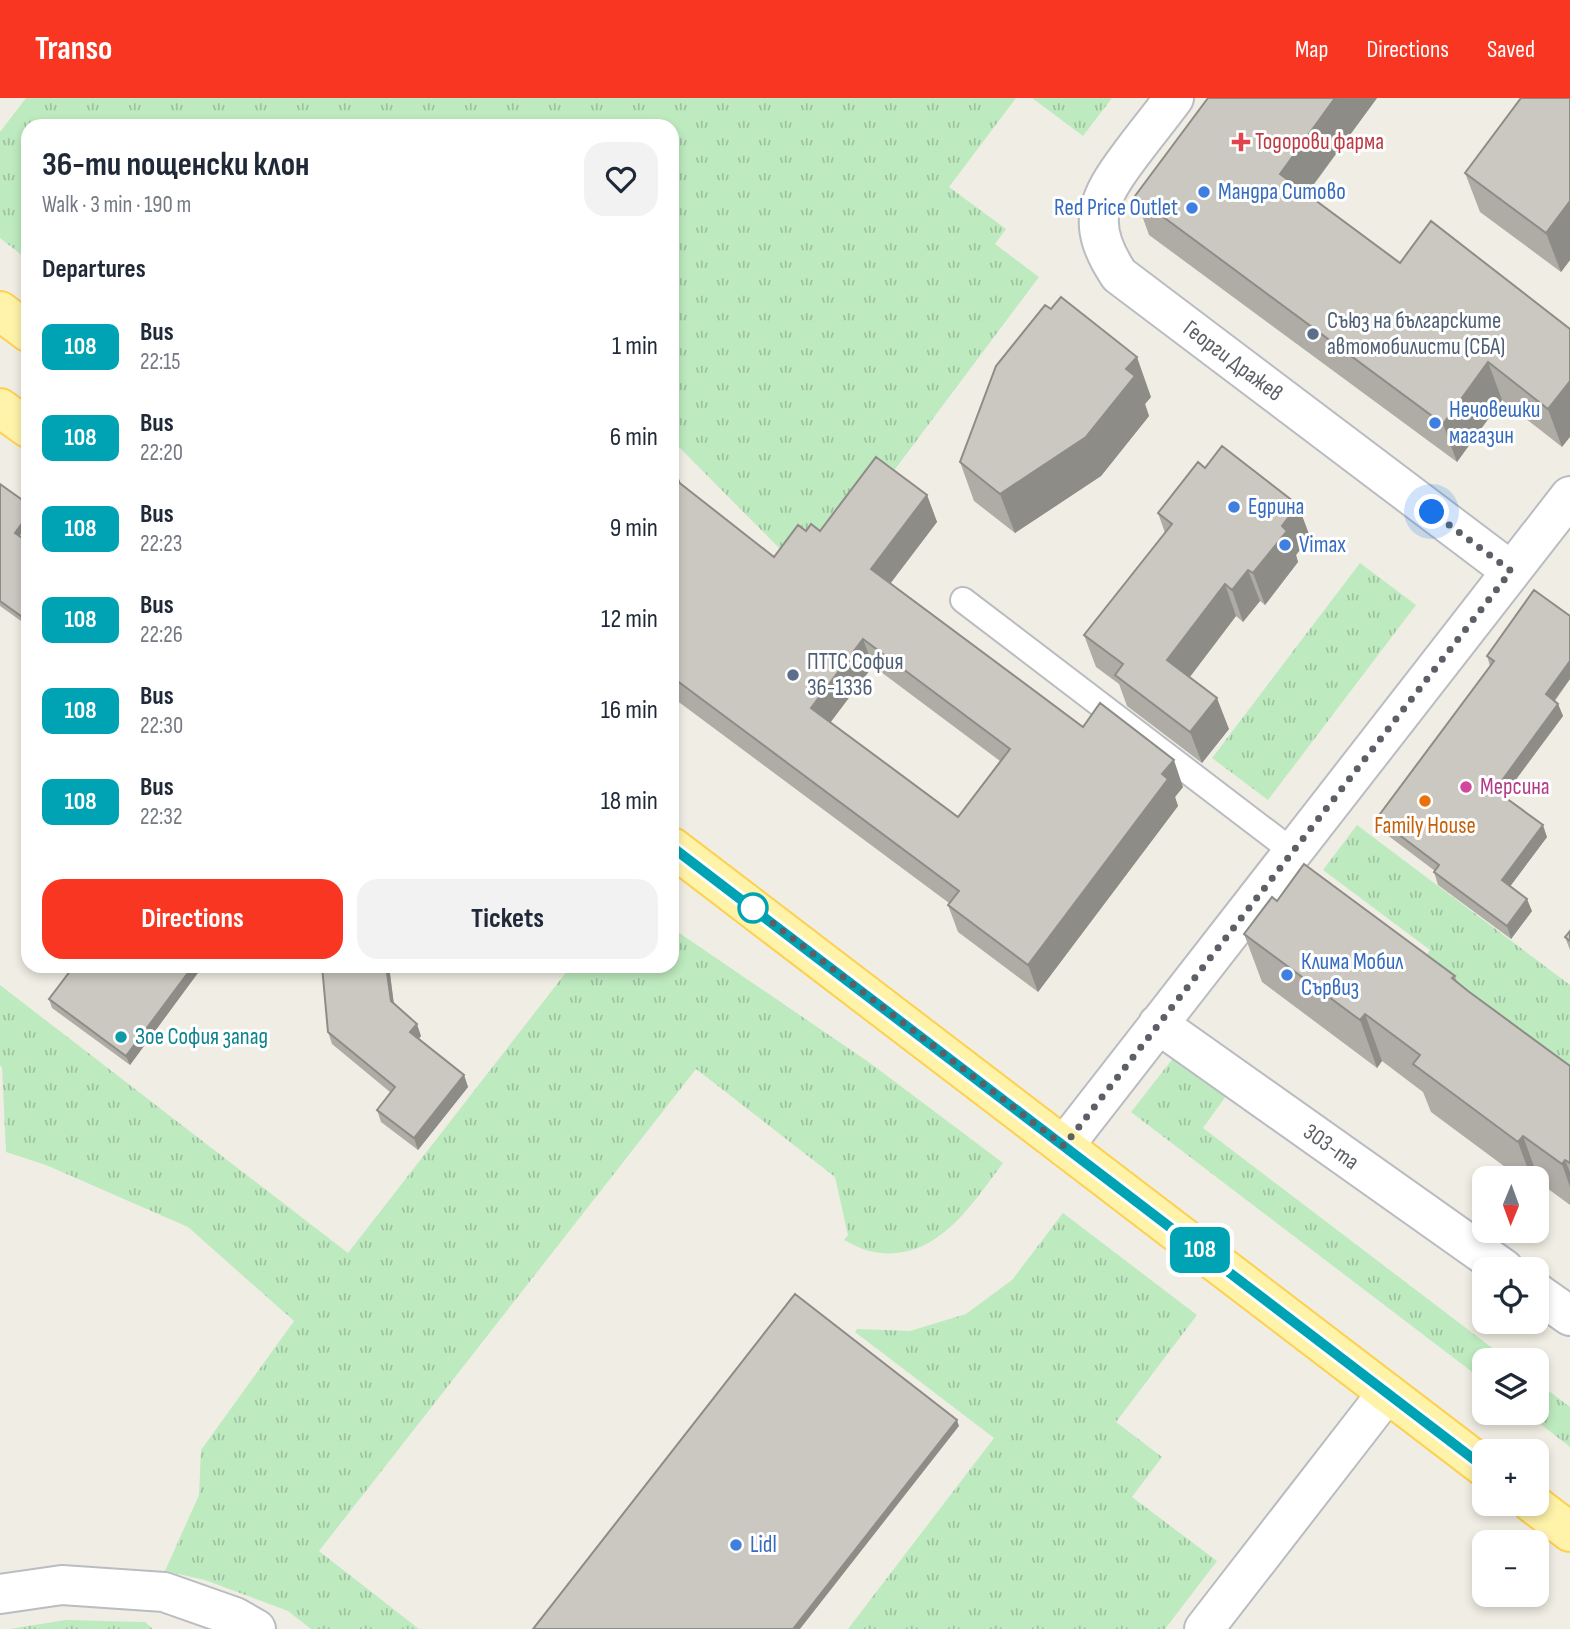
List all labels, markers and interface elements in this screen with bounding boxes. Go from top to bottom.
text: Transo [35,29,113,69]
text: Map [1295,35,1328,64]
text: Directions [1366,35,1449,64]
text: Saved [1487,35,1535,64]
place label: Тодорови фарма [1255,128,1384,156]
marker: Тодорови фарма [1233,134,1249,150]
button: heart [584,142,658,216]
text: 36-ти пощенски клон [42,145,310,185]
place label: Мандра Ситово [1218,178,1346,206]
marker: Мандра Ситово [1196,184,1212,200]
text: Walk · 3 min · 190 m [42,191,191,219]
place label: Red Price Outlet [1054,194,1178,222]
marker: Red Price Outlet [1184,200,1200,216]
text: Departures [42,254,146,285]
place label: Съюз на българските автомобилисти (СБА) [1327,307,1505,361]
street label: Георги Дражев [1178,314,1288,408]
text: Bus [140,317,174,348]
marker: Съюз на българските автомобилисти (СБА) [1305,326,1321,342]
text: 1 min [612,331,658,362]
text: 108 [64,332,97,361]
text: 22:15 [140,348,181,376]
place label: Нечовешки магазин [1449,396,1540,450]
text: Bus [140,408,174,439]
marker: Нечовешки магазин [1427,415,1443,431]
text: 6 min [610,422,658,453]
text: 108 [64,423,97,452]
text: 22:20 [140,439,183,467]
place label: Едрина [1248,493,1304,521]
your location [1414,494,1449,529]
text: Bus [140,499,174,530]
marker: Едрина [1226,499,1242,515]
text: 9 min [610,513,658,544]
text: 108 [64,514,97,543]
text: 22:23 [140,530,182,558]
place label: Vimax [1299,531,1346,559]
marker: Vimax [1277,537,1293,553]
text: Bus [140,590,174,621]
text: 12 min [601,604,658,635]
text: 108 [64,605,97,634]
text: 22:26 [140,621,183,649]
place label: ПТТС София 36-1336 [807,648,903,702]
marker: ПТТС София 36-1336 [785,667,801,683]
text: Bus [140,681,174,712]
text: 16 min [601,695,658,726]
text: 108 [64,696,97,725]
text: 22:30 [140,712,183,740]
text: Bus [140,772,174,803]
place label: Мерсина [1480,773,1550,801]
marker: Мерсина [1458,779,1474,795]
text: 18 min [601,786,658,817]
text: 108 [64,787,97,816]
marker: Family House [1417,793,1433,809]
text: 22:32 [140,803,182,831]
place label: Family House [1374,812,1476,840]
button: Directions [42,879,343,959]
button: Tickets [357,879,658,959]
unlabelled marker [738,893,768,923]
place label: Клима Мобил Сървиз [1301,948,1404,1002]
marker: Клима Мобил Сървиз [1279,967,1295,983]
place label: Зое София запад [135,1023,268,1051]
marker: Зое София запад [113,1029,129,1045]
street label: 303-та [1298,1118,1364,1176]
north arrow [1472,1166,1549,1242]
map controls [1472,1166,1549,1607]
line badge: 108 [1160,1227,1240,1273]
text: 108 [1184,1235,1216,1264]
button: locate [1472,1257,1549,1334]
button: layers [1472,1348,1549,1425]
button: + [1472,1439,1549,1516]
button: − [1472,1530,1549,1607]
place label: Lidl [750,1531,777,1559]
marker: Lidl [728,1537,744,1553]

